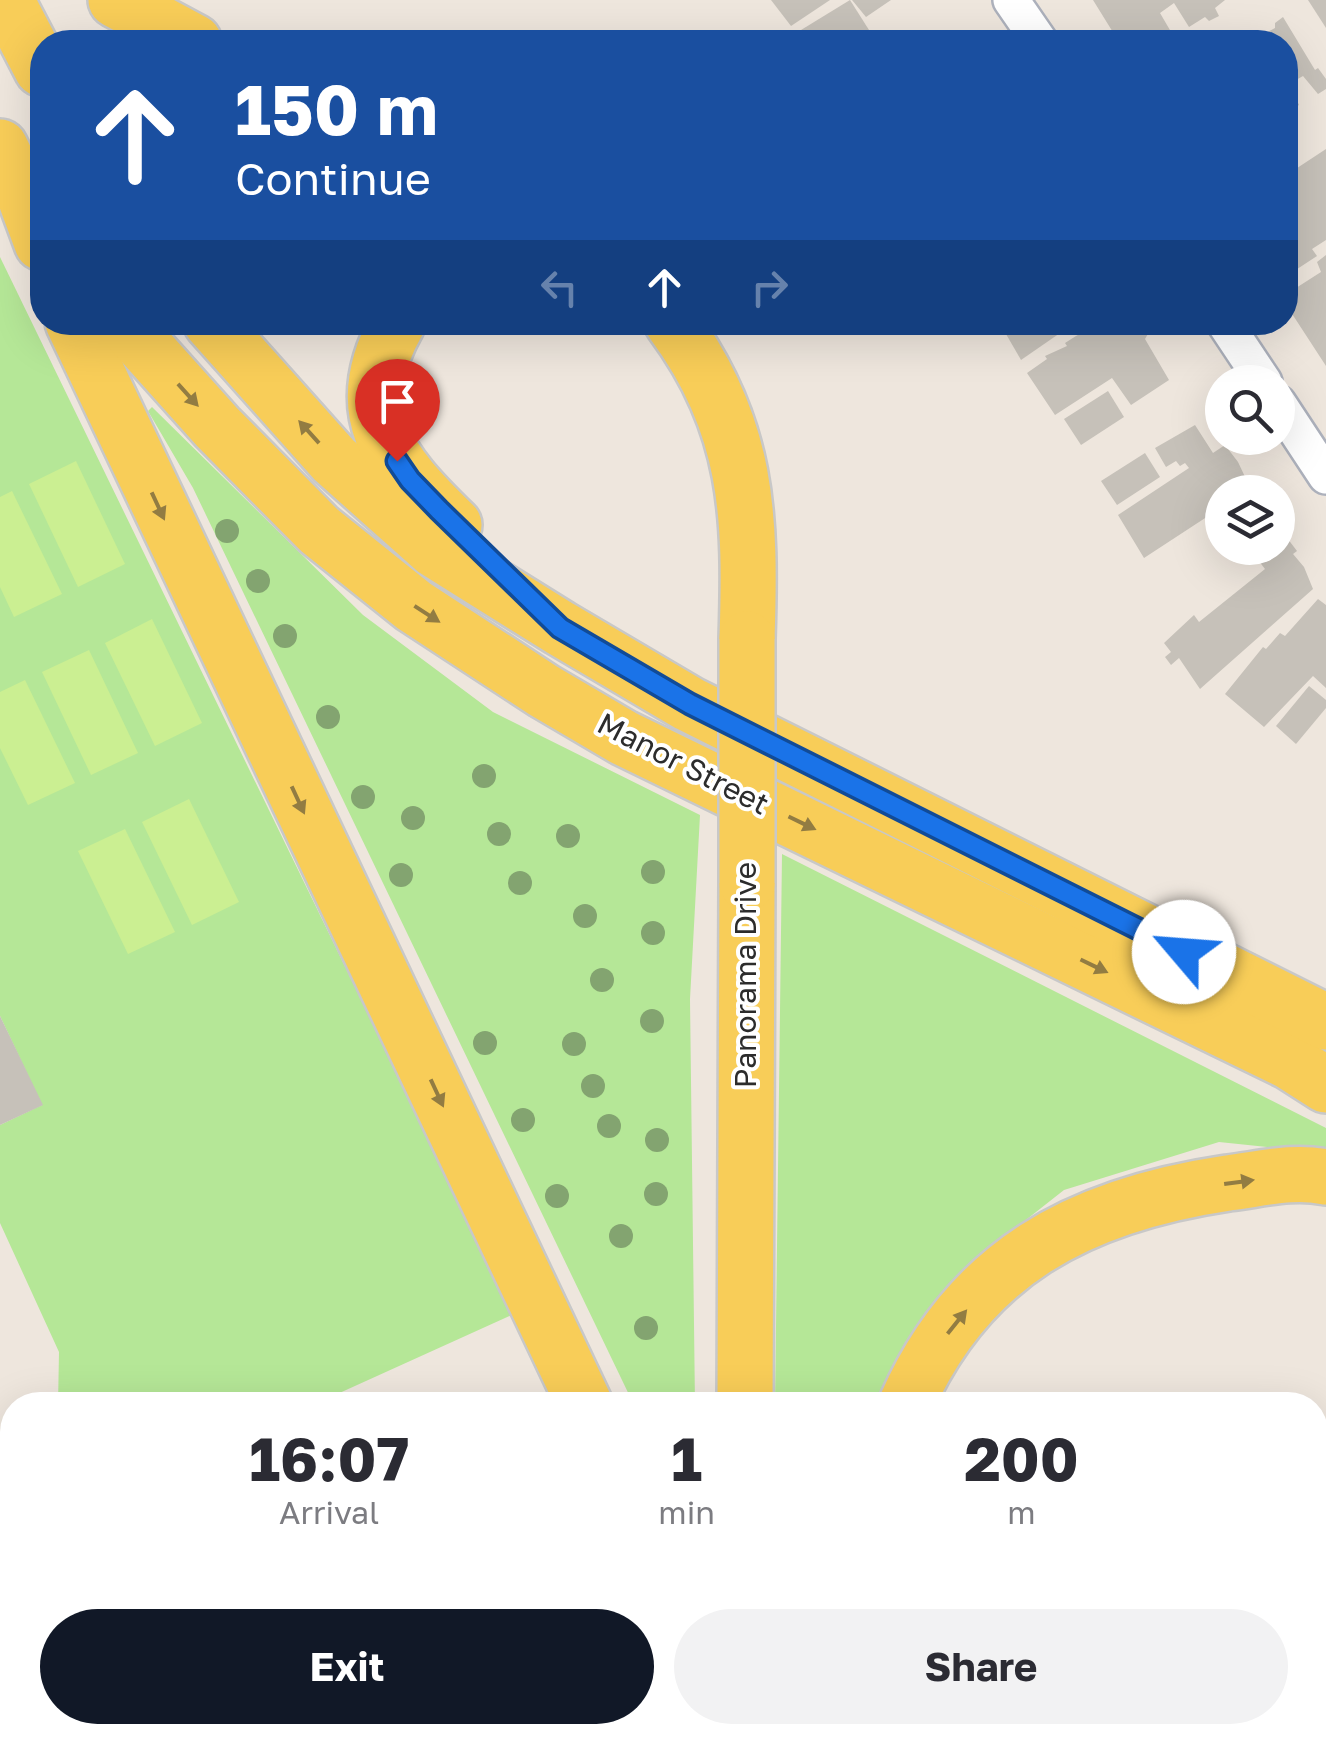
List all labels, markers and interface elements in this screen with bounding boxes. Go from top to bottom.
text: 150 m [235,66,438,150]
icon: ahead [70,70,200,200]
text: Continue [235,151,431,205]
icon: left [532,260,587,315]
icon: ahead [637,260,692,315]
icon: right [742,260,797,315]
pin [355,359,440,462]
map controls [1205,365,1295,565]
button: search [1205,365,1295,455]
icon: arrive [370,374,425,429]
one-way arrow [176,383,199,407]
one-way arrow [298,419,320,444]
button: layers [1205,475,1295,565]
one-way arrow [150,492,167,521]
one-way arrow [413,605,440,623]
street label: Manor Street [592,705,775,822]
one-way arrow [289,785,306,814]
one-way arrow [787,815,816,832]
street label: Panorama Drive [727,862,763,1088]
position arrow [1132,900,1236,1004]
one-way arrow [1079,957,1108,974]
one-way arrow [428,1079,445,1108]
one-way arrow [1224,1173,1255,1189]
one-way arrow [946,1310,967,1335]
text: 16:07 [249,1422,409,1494]
text: 1 [671,1422,702,1494]
text: 200 [964,1422,1079,1494]
text: Arrival [279,1493,379,1531]
text: min [658,1493,715,1531]
text: m [1007,1493,1036,1531]
button: Exit [40,1609,654,1724]
button: Share [674,1609,1288,1724]

